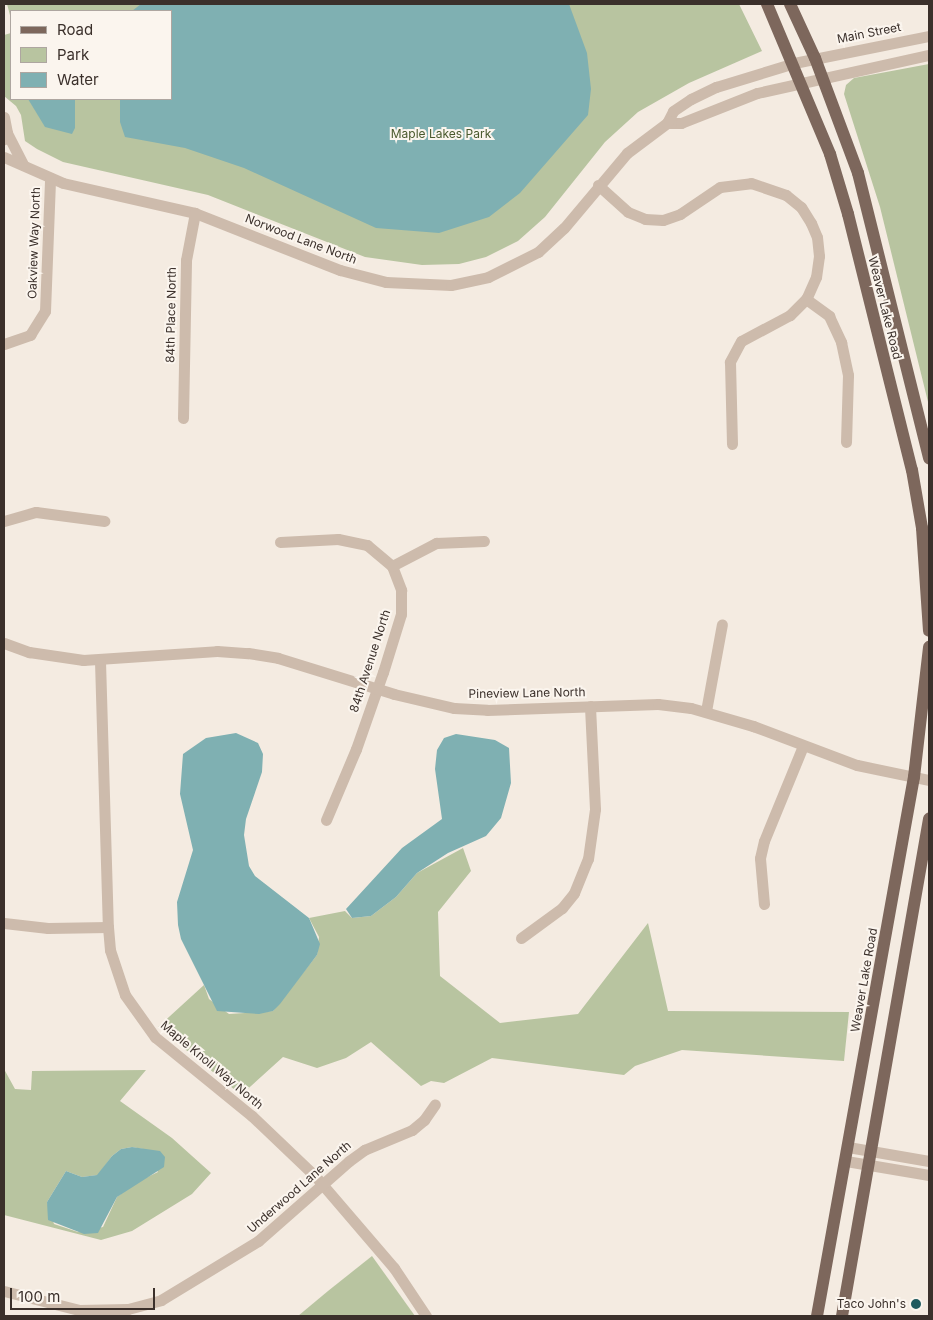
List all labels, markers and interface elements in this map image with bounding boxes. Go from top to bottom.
legend [10,10,172,100]
text: Road [57,20,93,39]
street label: Main Street [836,20,902,46]
text: Park [57,45,89,64]
text: Water [57,70,99,89]
park label: Maple Lakes Park [391,127,491,141]
street label: Oakview Way North [25,187,43,299]
street label: Norwood Lane North [243,211,359,267]
street label: Weaver Lake Road [865,255,905,361]
street label: 84th Place North [163,267,179,363]
street label: 84th Avenue North [347,608,393,714]
street label: Pineview Lane North [468,685,586,701]
street label: Weaver Lake Road [848,927,880,1033]
street label: Maple Knoll Way North [158,1018,266,1112]
street label: Underwood Lane North [244,1138,354,1236]
scale bar [12,1278,158,1310]
text: 100 m [18,1287,60,1306]
place label: Taco John's [837,1297,906,1311]
marker: Taco John's [910,1298,922,1310]

